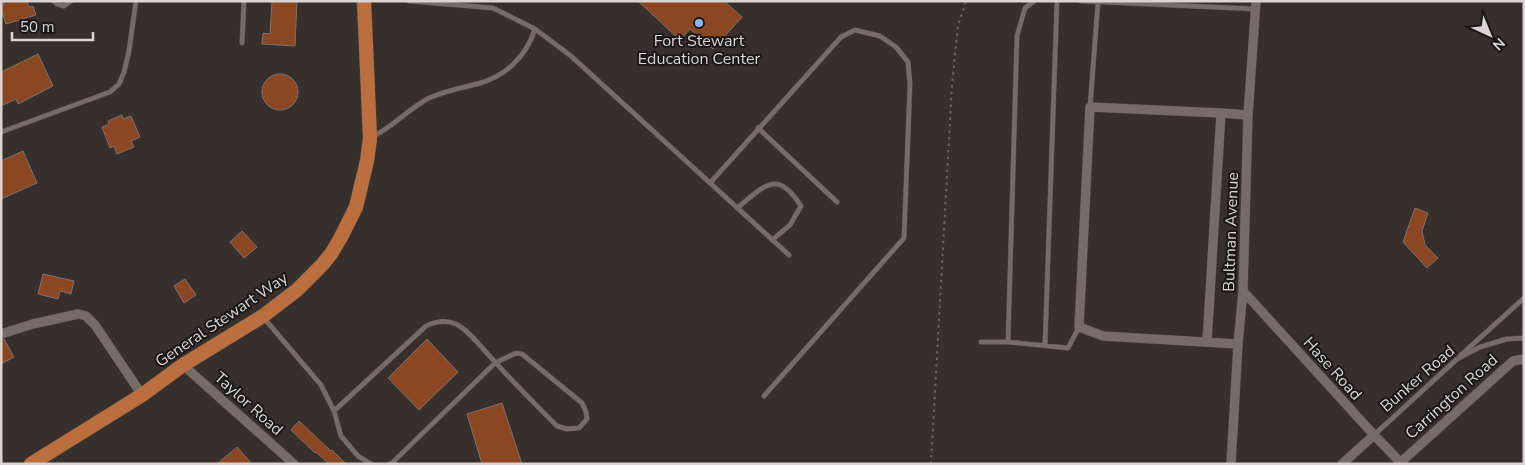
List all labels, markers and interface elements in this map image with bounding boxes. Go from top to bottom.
scale bar [12,10,94,42]
north arrow [1465,10,1515,60]
text: 50 m [20,17,55,37]
marker: Fort Stewart Education Center [693,17,705,29]
place label: Fort Stewart Education Center [638,30,760,70]
text: N [1488,34,1509,54]
street label: Bultman Avenue [1218,172,1244,292]
street label: General Stewart Way [151,267,293,372]
street label: Hase Road [1298,332,1367,405]
street label: Bunker Road [1376,340,1460,417]
street label: Carrington Road [1401,349,1503,444]
street label: Taylor Road [209,367,288,441]

